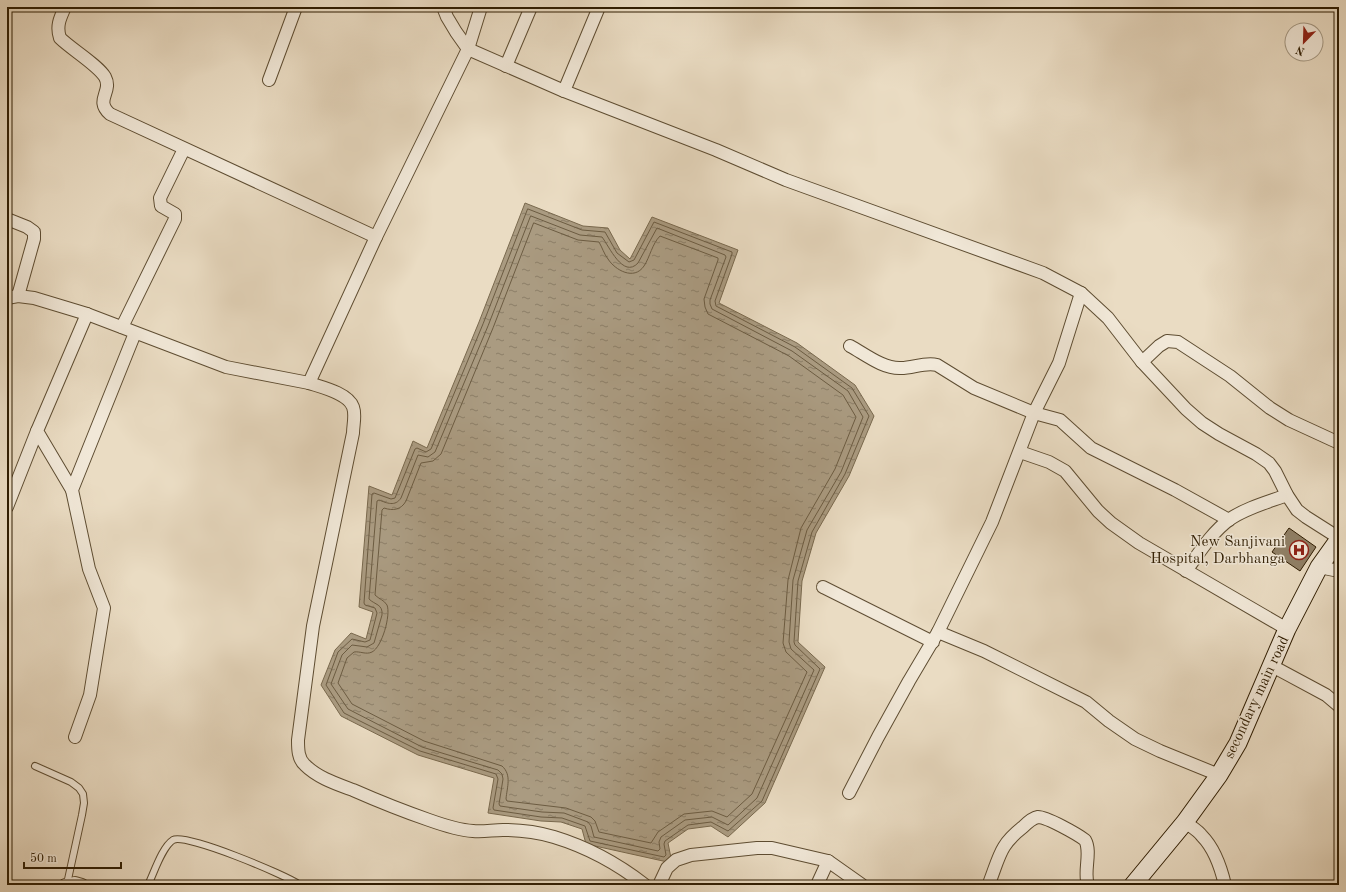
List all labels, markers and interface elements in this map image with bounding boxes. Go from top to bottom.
north arrow [1284,22,1324,62]
text: N [1294,43,1307,57]
place label: New Sanjivani Hospital, Darbhanga [1150,535,1286,567]
hospital icon: New Sanjivani Hospital, Darbhanga [1288,539,1310,561]
street label: secondary main road [1222,634,1292,761]
scale bar [24,844,121,870]
text: 50 m [30,852,57,865]

